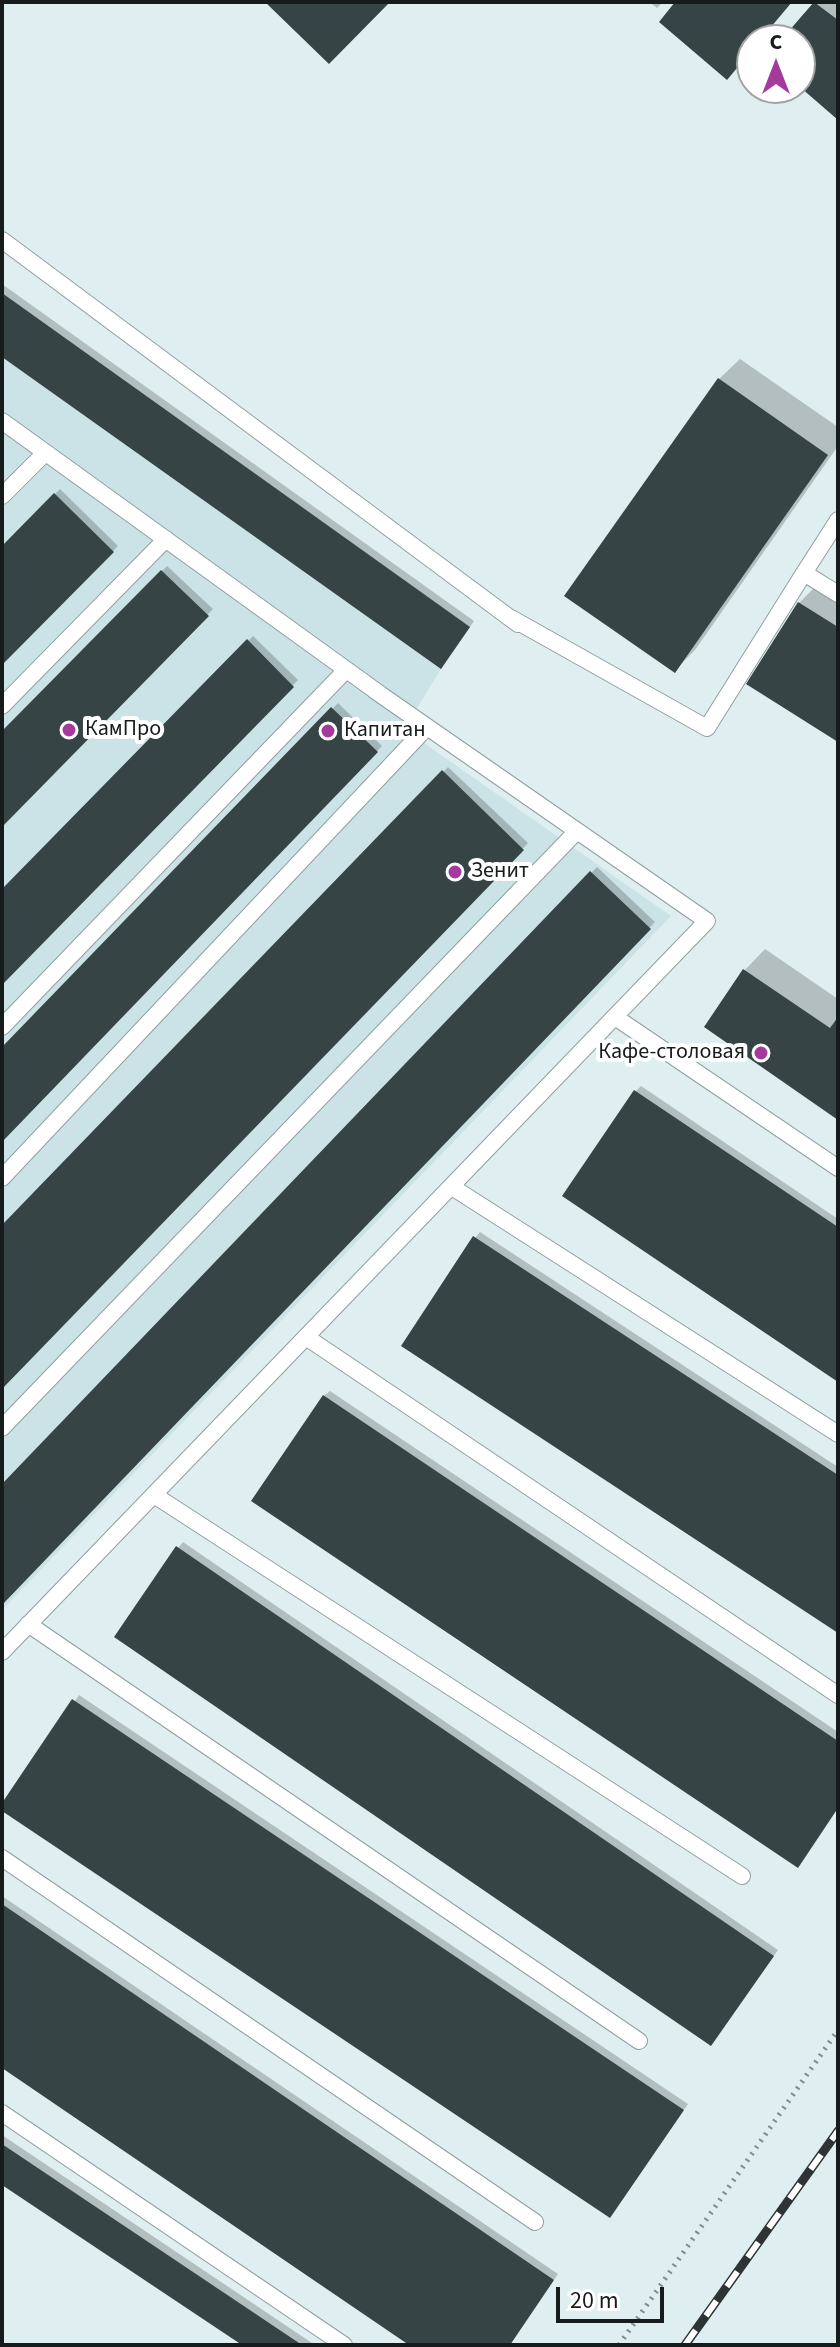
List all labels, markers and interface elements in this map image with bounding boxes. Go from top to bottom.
north arrow [736,24,816,104]
text: С [770,26,782,58]
place label: КамПро [85,717,161,743]
place label: Капитан [344,718,426,744]
marker: КамПро [60,721,78,739]
marker: Капитан [319,722,337,740]
place label: Зенит [471,859,529,885]
marker: Зенит [446,863,464,881]
place label: Кафе-столовая [598,1040,745,1066]
marker: Кафе-столовая [752,1044,770,1062]
scale bar [560,2271,668,2321]
text: 20 m [570,2283,619,2318]

